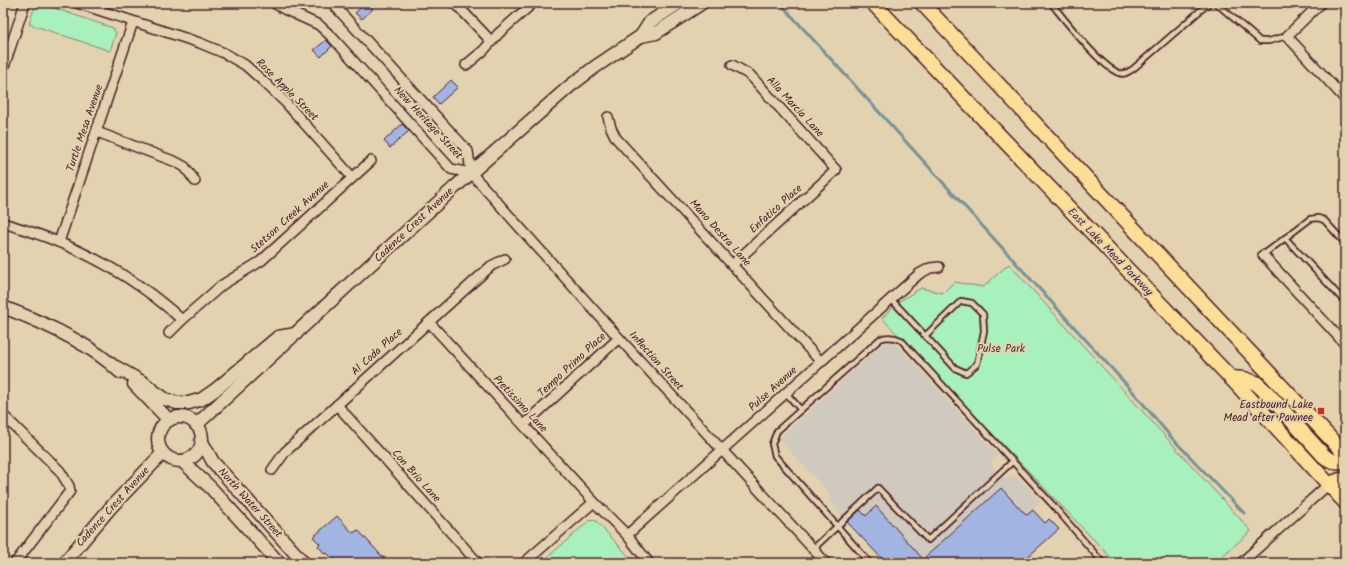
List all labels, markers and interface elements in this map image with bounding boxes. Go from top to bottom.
street label: Rose Apple Street [251,54,323,126]
street label: Alla Marcia Lane [762,72,828,142]
street label: Turtle Mesa Avenue [62,82,108,174]
street label: New Heritage Street [389,82,467,164]
street label: Stetson Creek Avenue [246,176,334,258]
street label: Enfatico Place [745,180,807,238]
street label: Cadence Crest Avenue [370,183,458,267]
street label: Mano Destra Lane [685,195,755,271]
street label: East Lake Mead Parkway [1063,204,1158,301]
street label: Al Coda Place [347,324,407,380]
street label: Inflection Street [624,327,688,395]
street label: Tempo Primo Place [534,328,610,402]
park label: Pulse Park [977,340,1026,358]
street label: Pulse Avenue [745,362,801,416]
street label: Pretissimo Lane [488,371,552,437]
place label: Eastbound Lake Mead after Pawnee [1223,396,1313,427]
marker: Eastbound Lake Mead after Pawnee [1316,406,1326,416]
street label: Con Brio Lane [387,445,445,507]
street label: Cadence Crest Avenue [72,463,154,551]
street label: North Water Street [213,464,287,543]

